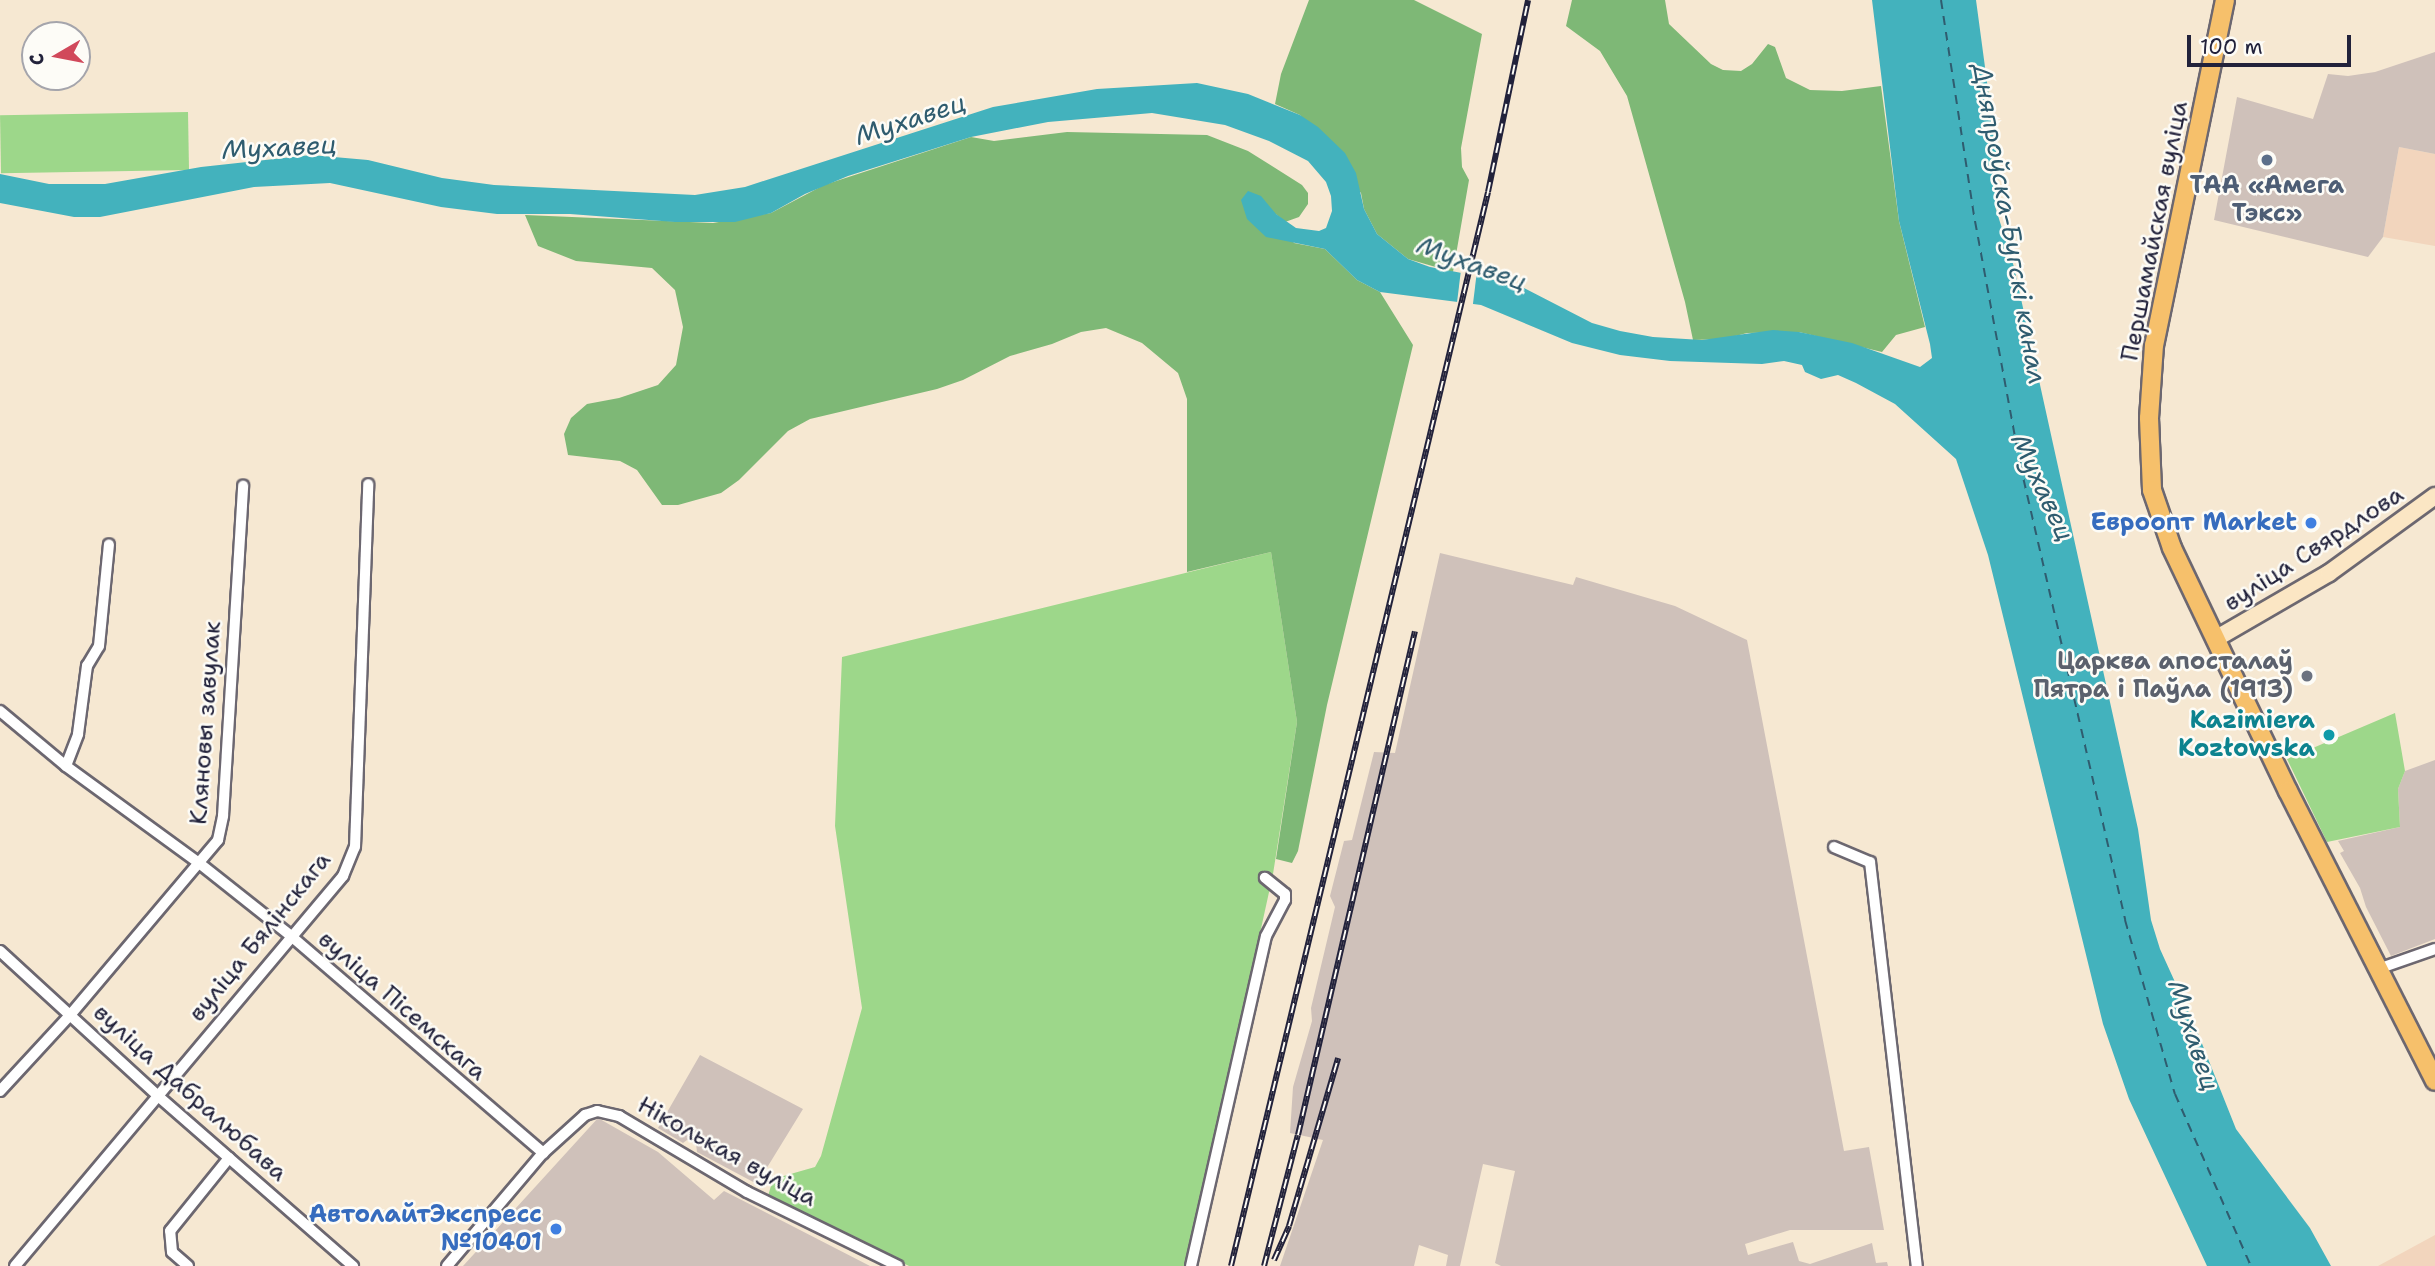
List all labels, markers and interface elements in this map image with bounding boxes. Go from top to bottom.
north arrow [21,21,91,91]
scale bar [2190,21,2354,65]
text: 100 m [2200,33,2263,61]
text: С [23,51,50,67]
water label: Дняпроўска-Бугскі канал [1966,62,2054,386]
water label: Мухавец [851,86,969,152]
street label: Першамайская вуліца [2116,99,2194,363]
water label: Мухавец [221,128,337,166]
marker: ТАА «Амега Тэкс» [2259,152,2275,168]
place label: ТАА «Амега Тэкс» [2190,172,2344,228]
water label: Мухавец [1413,229,1531,297]
water label: Мухавец [2005,428,2081,546]
street label: вуліца Свярдлова [2219,480,2409,618]
place label: Евроопт Market [2090,509,2297,537]
marker: Евроопт Market [2303,515,2319,531]
street label: Кляновы завулак [185,620,227,826]
place label: Царква апосталаў Пятра і Паўла (1913) [2033,648,2293,704]
marker: Царква апосталаў Пятра і Паўла (1913) [2299,668,2315,684]
place label: Kazimiera Kozłowska [2178,707,2315,763]
marker: Kazimiera Kozłowska [2321,727,2337,743]
street label: вуліца Бялінскага [183,846,337,1028]
street label: вуліца Пісемскага [312,925,492,1087]
water label: Мухавец [2161,976,2227,1094]
street label: вуліца Дабралюбава [87,998,293,1188]
street label: Ніколькая вуліца [632,1091,822,1213]
place label: АвтолайтЭкспресс №10401 [309,1201,542,1257]
marker: АвтолайтЭкспресс №10401 [548,1221,564,1237]

